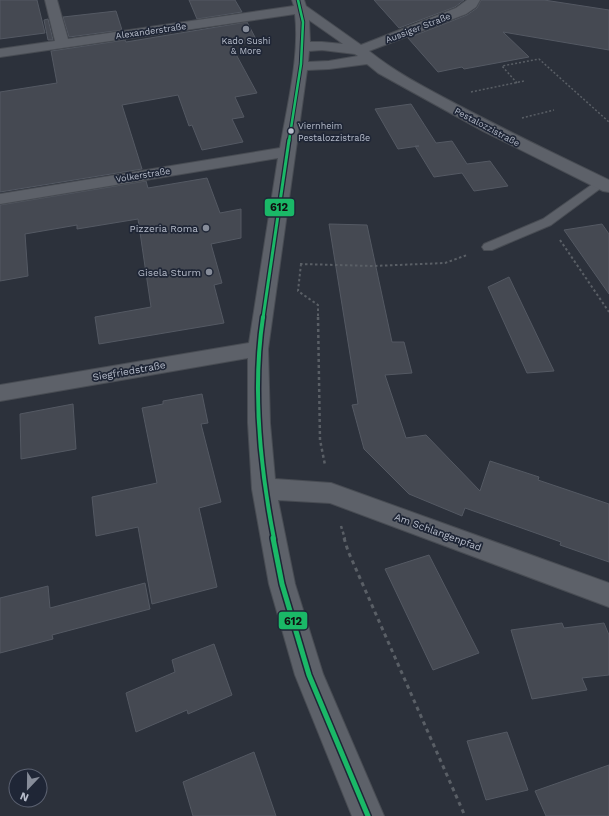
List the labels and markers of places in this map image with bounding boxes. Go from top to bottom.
marker: Kado Sushi & More [241,24,251,34]
place label: Kado Sushi & More [222,36,270,56]
place label: Viernheim Pestalozzistraße [298,121,370,143]
marker: Viernheim Pestalozzistraße [286,126,296,136]
place label: Pizzeria Roma [130,223,198,234]
marker: Pizzeria Roma [201,223,211,233]
place label: Gisela Sturm [138,267,201,278]
marker: Gisela Sturm [204,267,214,277]

